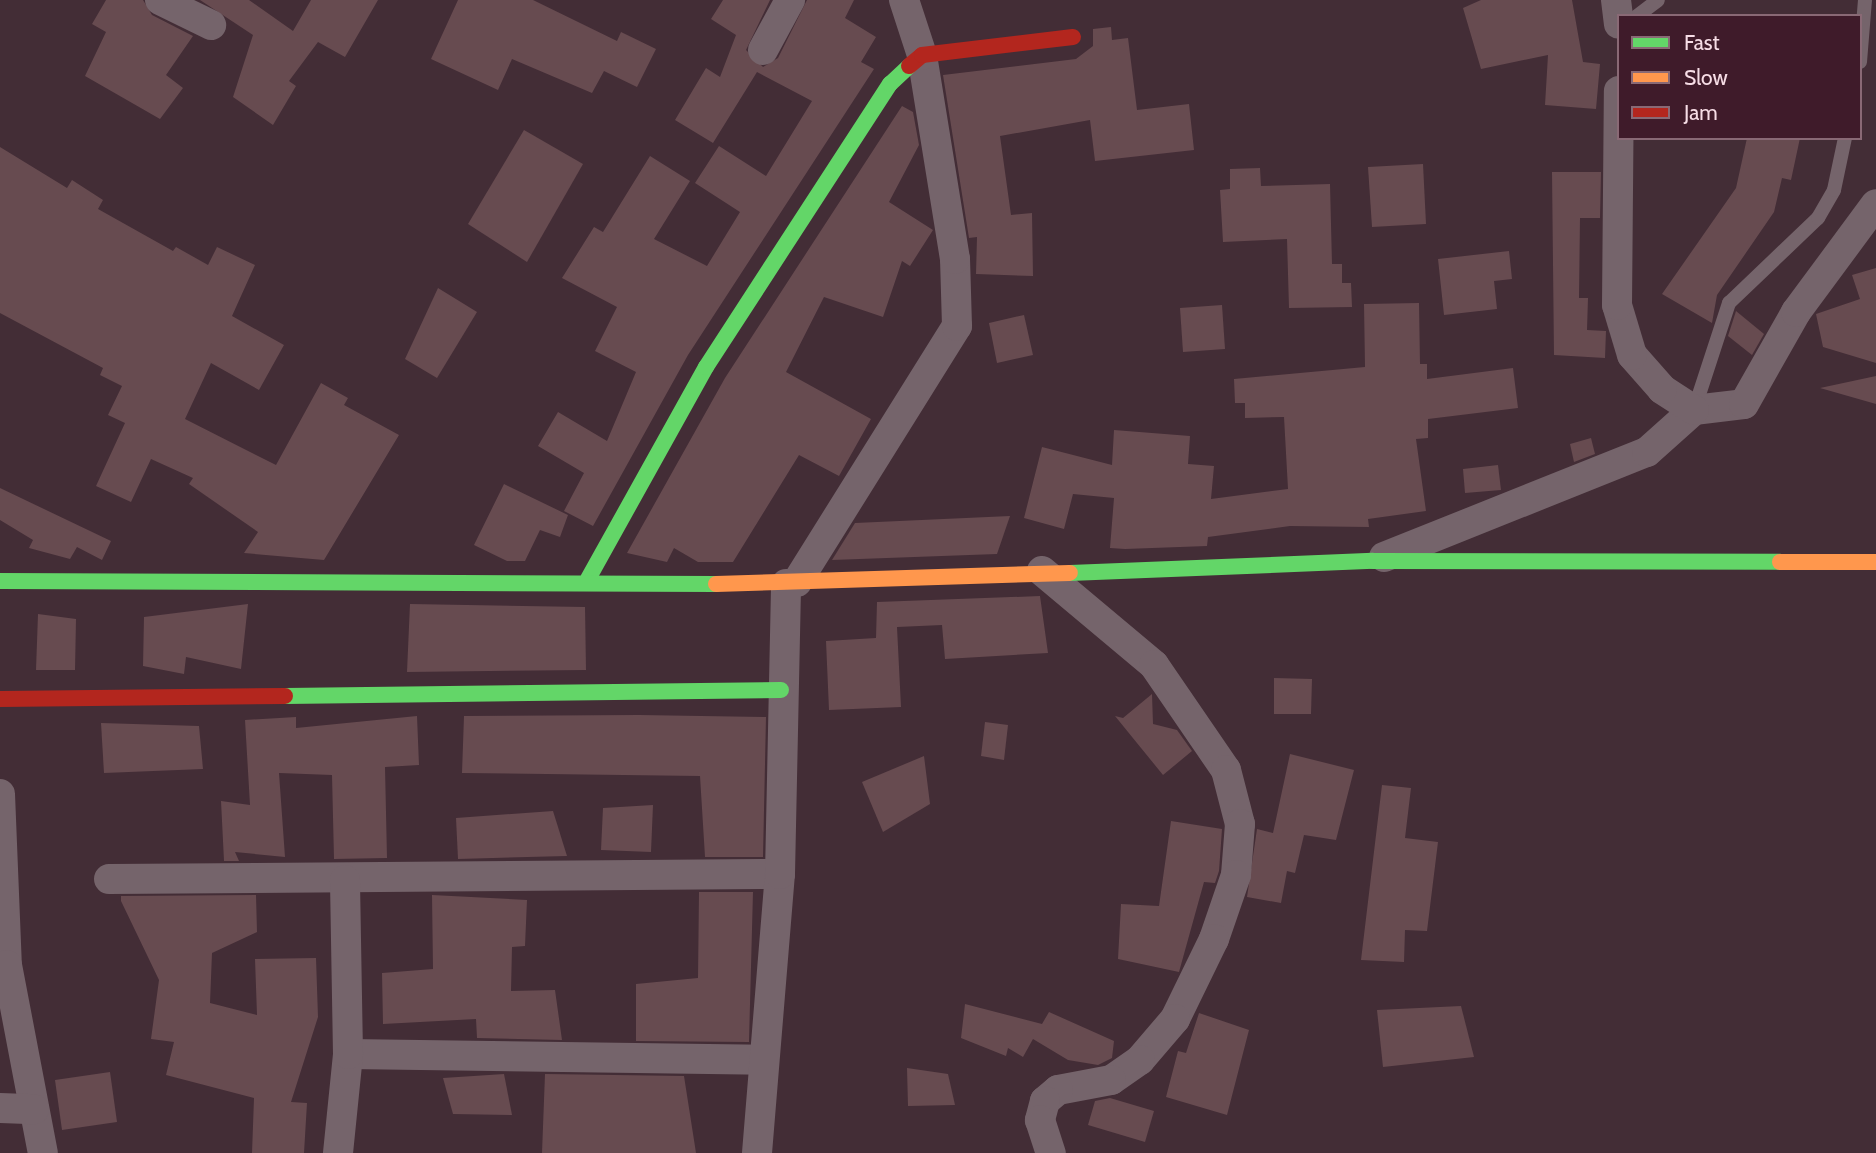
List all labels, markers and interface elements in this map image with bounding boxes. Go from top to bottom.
legend [1617,14,1862,140]
text: Fast [1684,30,1720,55]
text: Slow [1684,65,1728,90]
text: Jam [1684,100,1718,125]

